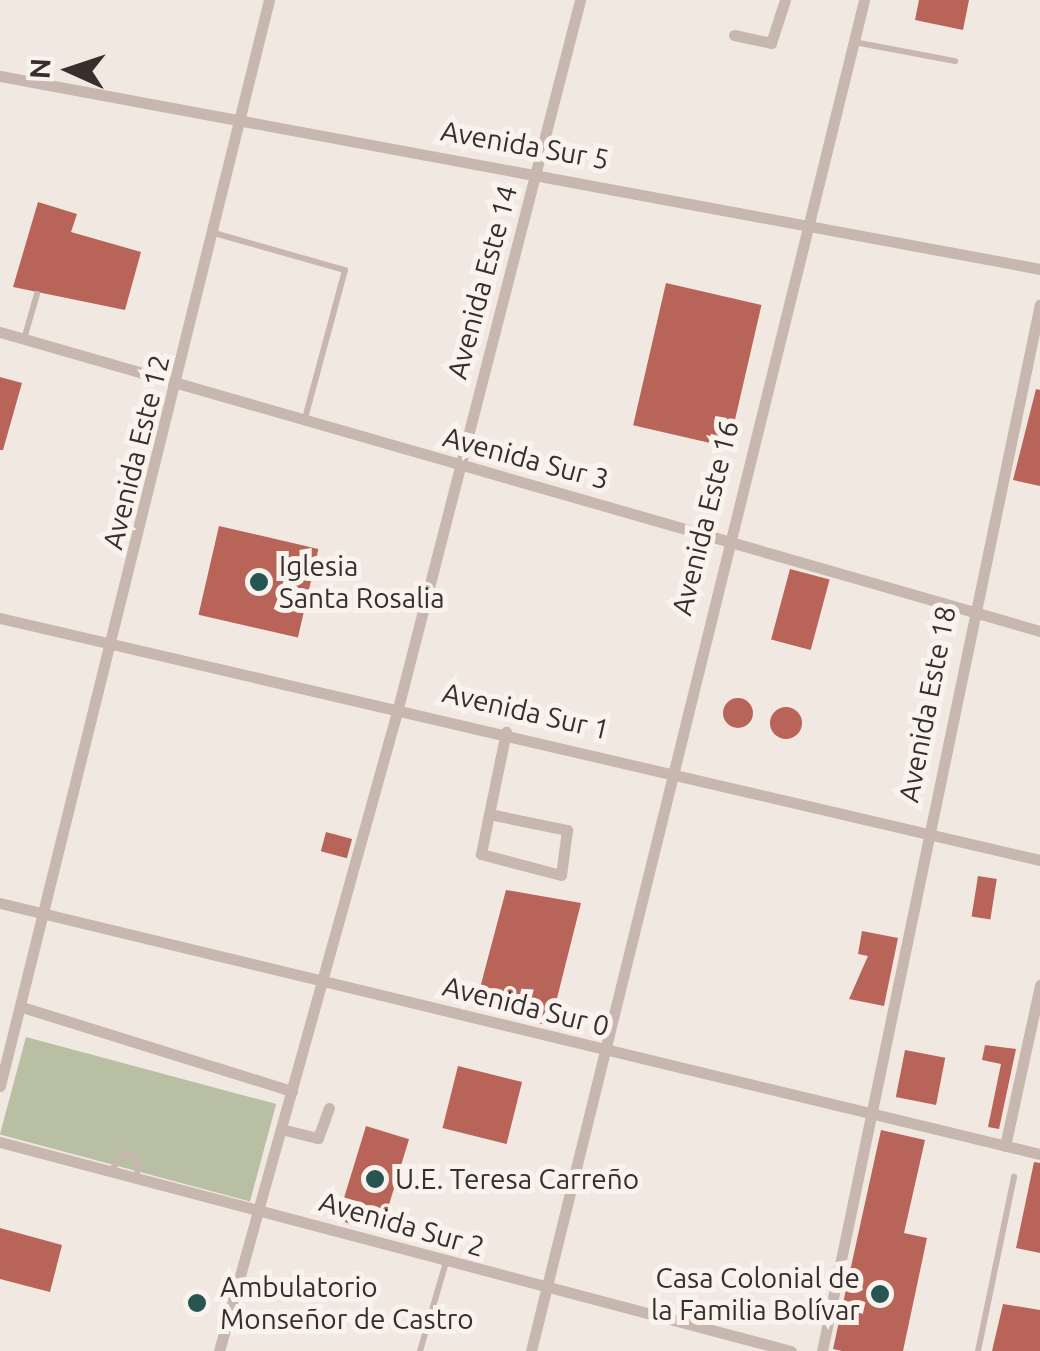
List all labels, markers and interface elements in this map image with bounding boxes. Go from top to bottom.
north arrow [20,20,120,120]
text: N [24,57,56,80]
street label: Avenida Sur 5 [438,114,612,176]
street label: Avenida Este 14 [440,181,524,383]
street label: Avenida Este 12 [96,351,176,553]
street label: Avenida Este 16 [665,417,745,619]
street label: Avenida Sur 3 [439,420,613,496]
place label: Iglesia Santa Rosalia [279,549,445,615]
marker: Iglesia Santa Rosalia [248,571,270,593]
street label: Avenida Este 18 [892,603,962,805]
street label: Avenida Sur 1 [439,675,613,747]
street label: Avenida Sur 0 [439,969,613,1043]
place label: U.E. Teresa Carreño [395,1162,639,1196]
marker: U.E. Teresa Carreño [364,1168,386,1190]
street label: Avenida Sur 2 [315,1184,489,1264]
place label: Casa Colonial de la Familia Bolívar [651,1261,860,1327]
place label: Ambulatorio Monseñor de Castro [220,1270,474,1336]
marker: Casa Colonial de la Familia Bolívar [869,1283,891,1305]
marker: Ambulatorio Monseñor de Castro [184,1290,210,1316]

